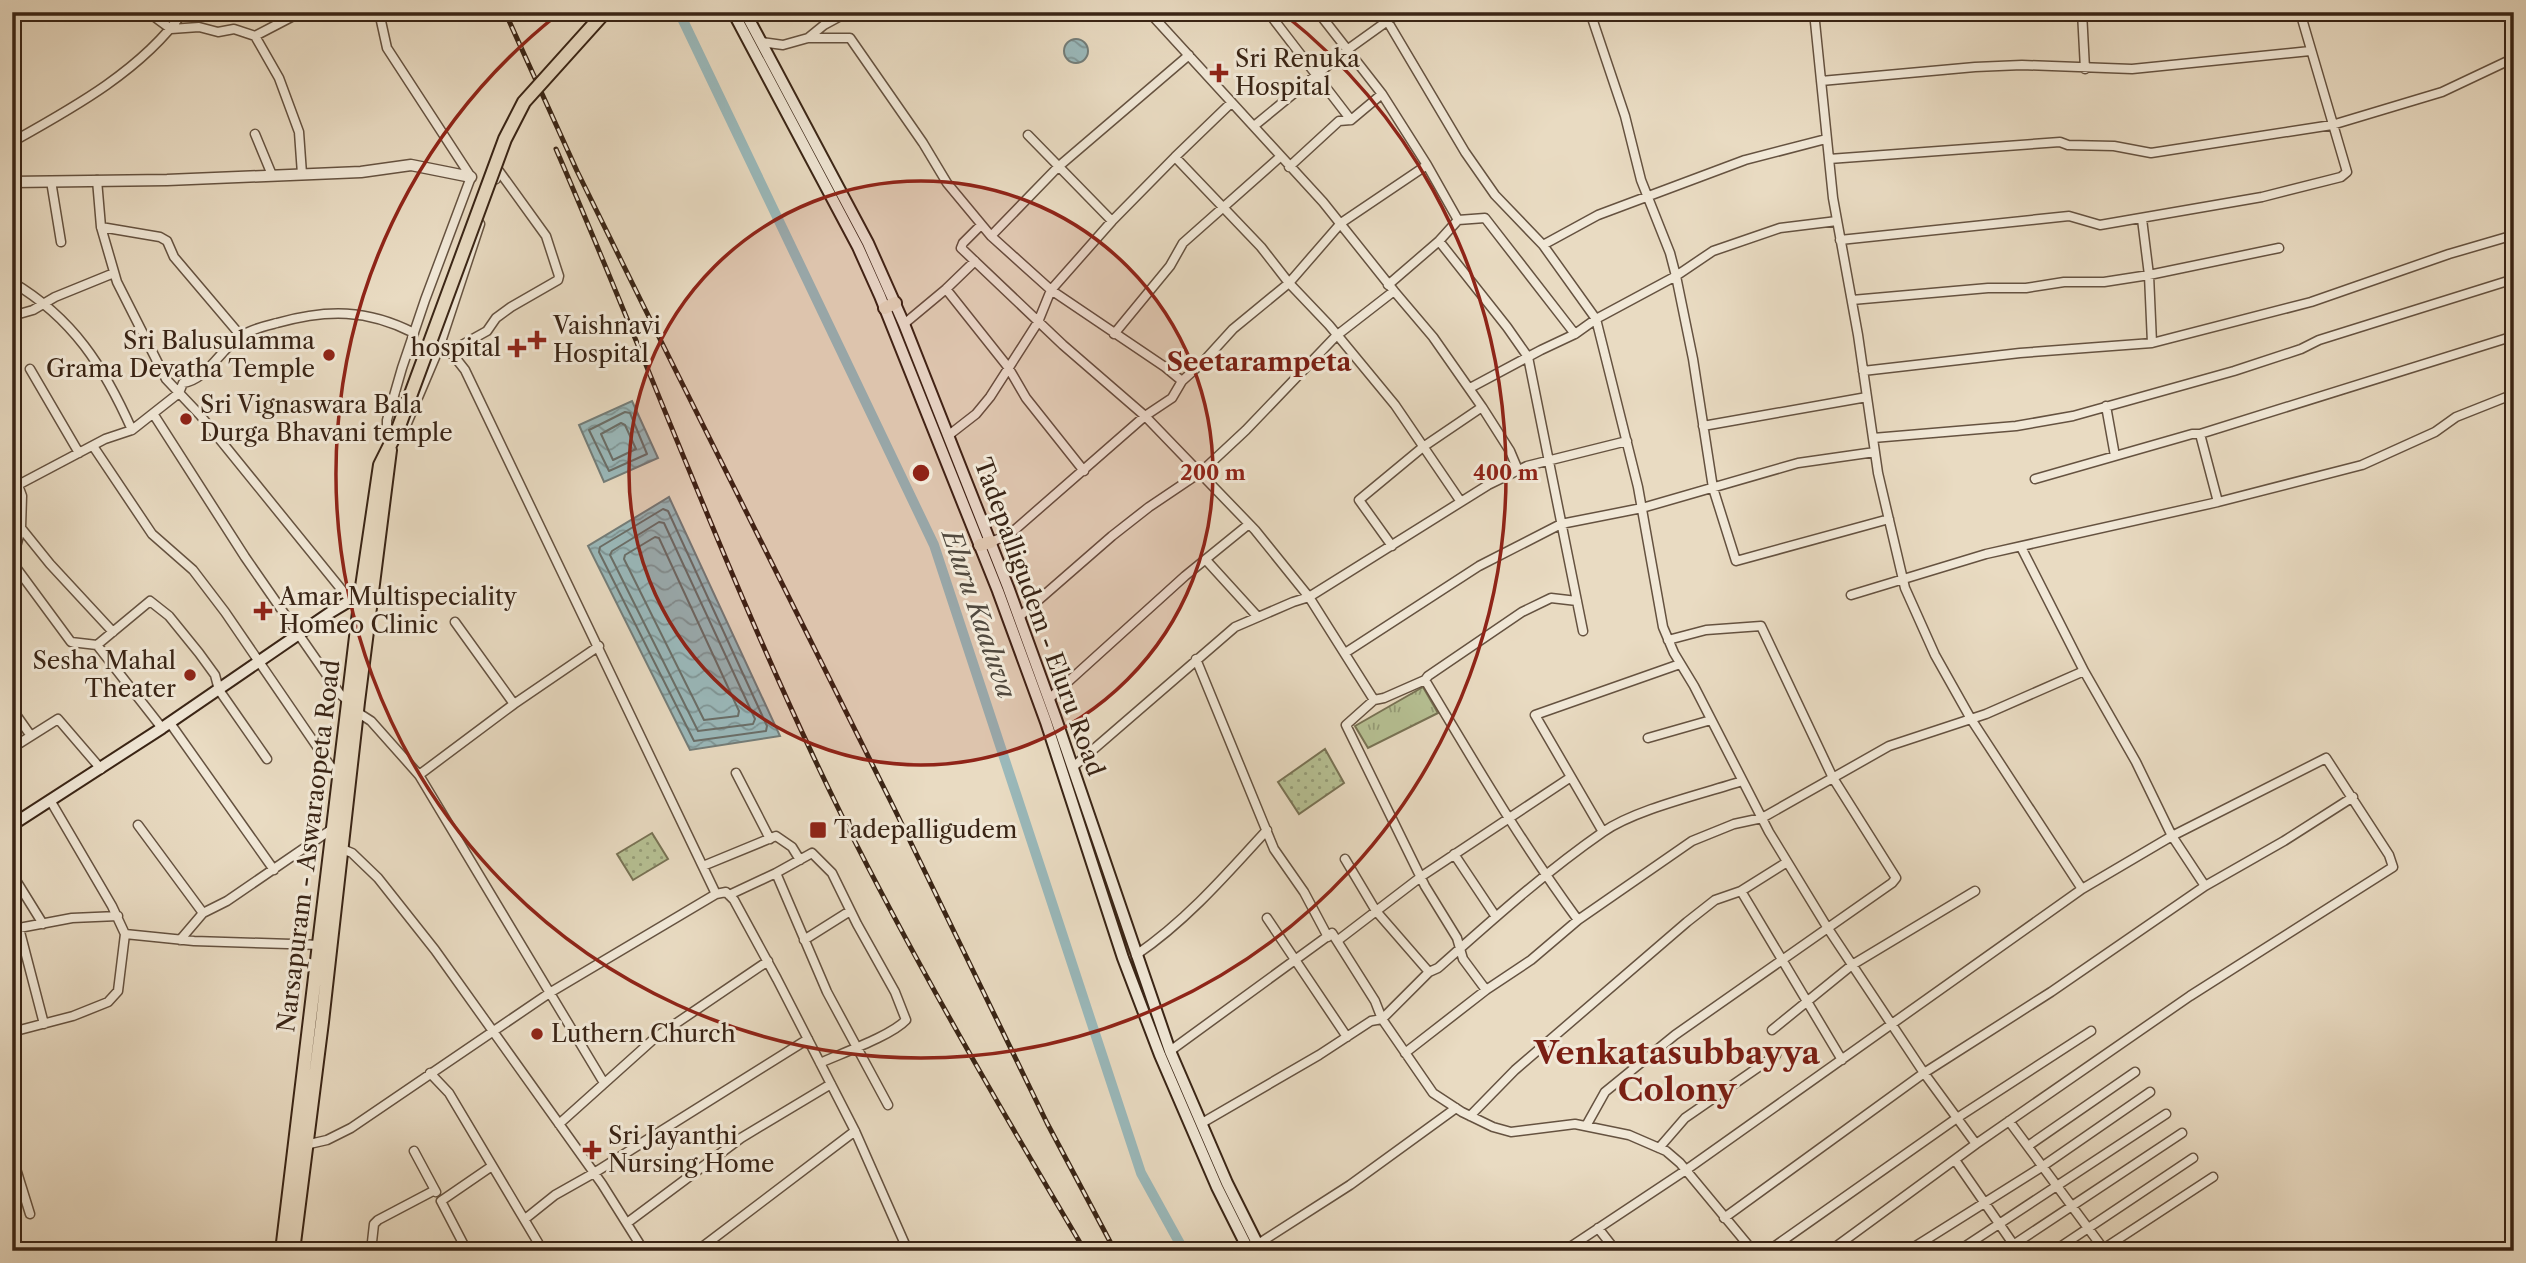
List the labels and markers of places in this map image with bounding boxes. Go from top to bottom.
place label: Sri Renuka Hospital [1235,44,1360,101]
marker: Sri Renuka Hospital [1209,63,1229,83]
place label: Vaishnavi Hospital [552,311,661,368]
place label: Sri Balusulamma Grama Devatha Temple [46,326,315,383]
marker: Vaishnavi Hospital [527,330,547,350]
place label: hospital [410,333,501,362]
marker: hospital [507,338,527,358]
marker: Sri Balusulamma Grama Devatha Temple [321,347,337,363]
place label: Sri Vignaswara Bala Durga Bhavani temple [200,390,453,447]
marker: Sri Vignaswara Bala Durga Bhavani temple [178,411,194,427]
centre of rings [909,461,933,485]
place label: Amar Multispeciality Homeo Clinic [278,582,518,639]
marker: Amar Multispeciality Homeo Clinic [253,601,273,621]
place label: Sesha Mahal Theater [32,646,176,703]
marker: Sesha Mahal Theater [182,667,198,683]
place label: Tadepalligudem [834,815,1017,844]
marker: Tadepalligudem [808,820,828,840]
place label: Luthern Church [551,1019,736,1048]
marker: Luthern Church [529,1026,545,1042]
place label: Sri Jayanthi Nursing Home [608,1121,775,1178]
marker: Sri Jayanthi Nursing Home [582,1140,602,1160]

